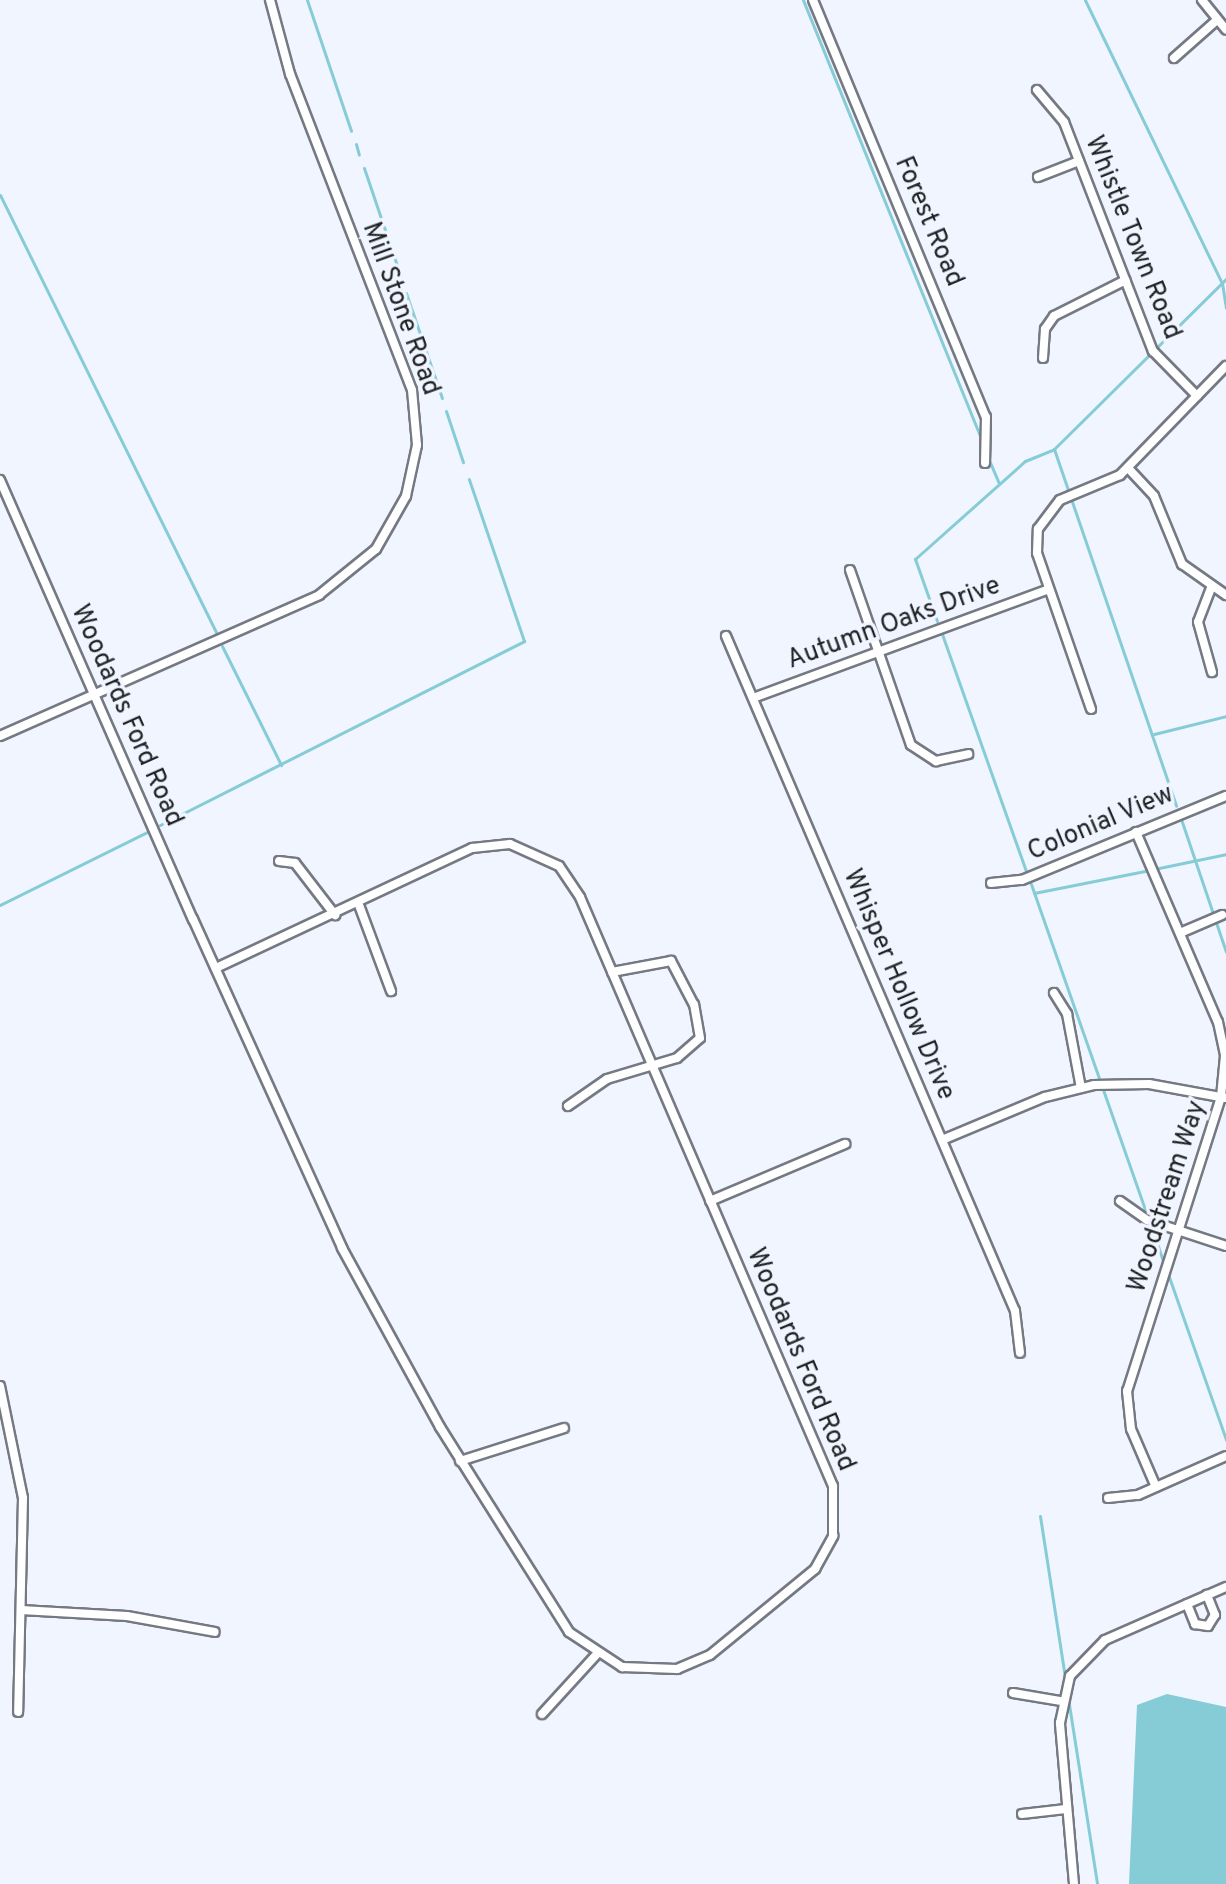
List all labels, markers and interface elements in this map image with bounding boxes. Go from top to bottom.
street label: Whistle Town Road [1077,131,1187,345]
street label: Forest Road [887,152,969,292]
street label: Mill Stone Road [354,218,446,400]
street label: Autumn Oaks Drive [783,571,1005,677]
street label: Woodards Ford Road [63,600,189,832]
street label: Colonial View [1023,779,1179,869]
street label: Whisper Hollow Drive [835,865,961,1105]
street label: Woodstream Way [1122,1097,1214,1297]
street label: Woodards Ford Road [739,1244,861,1476]

